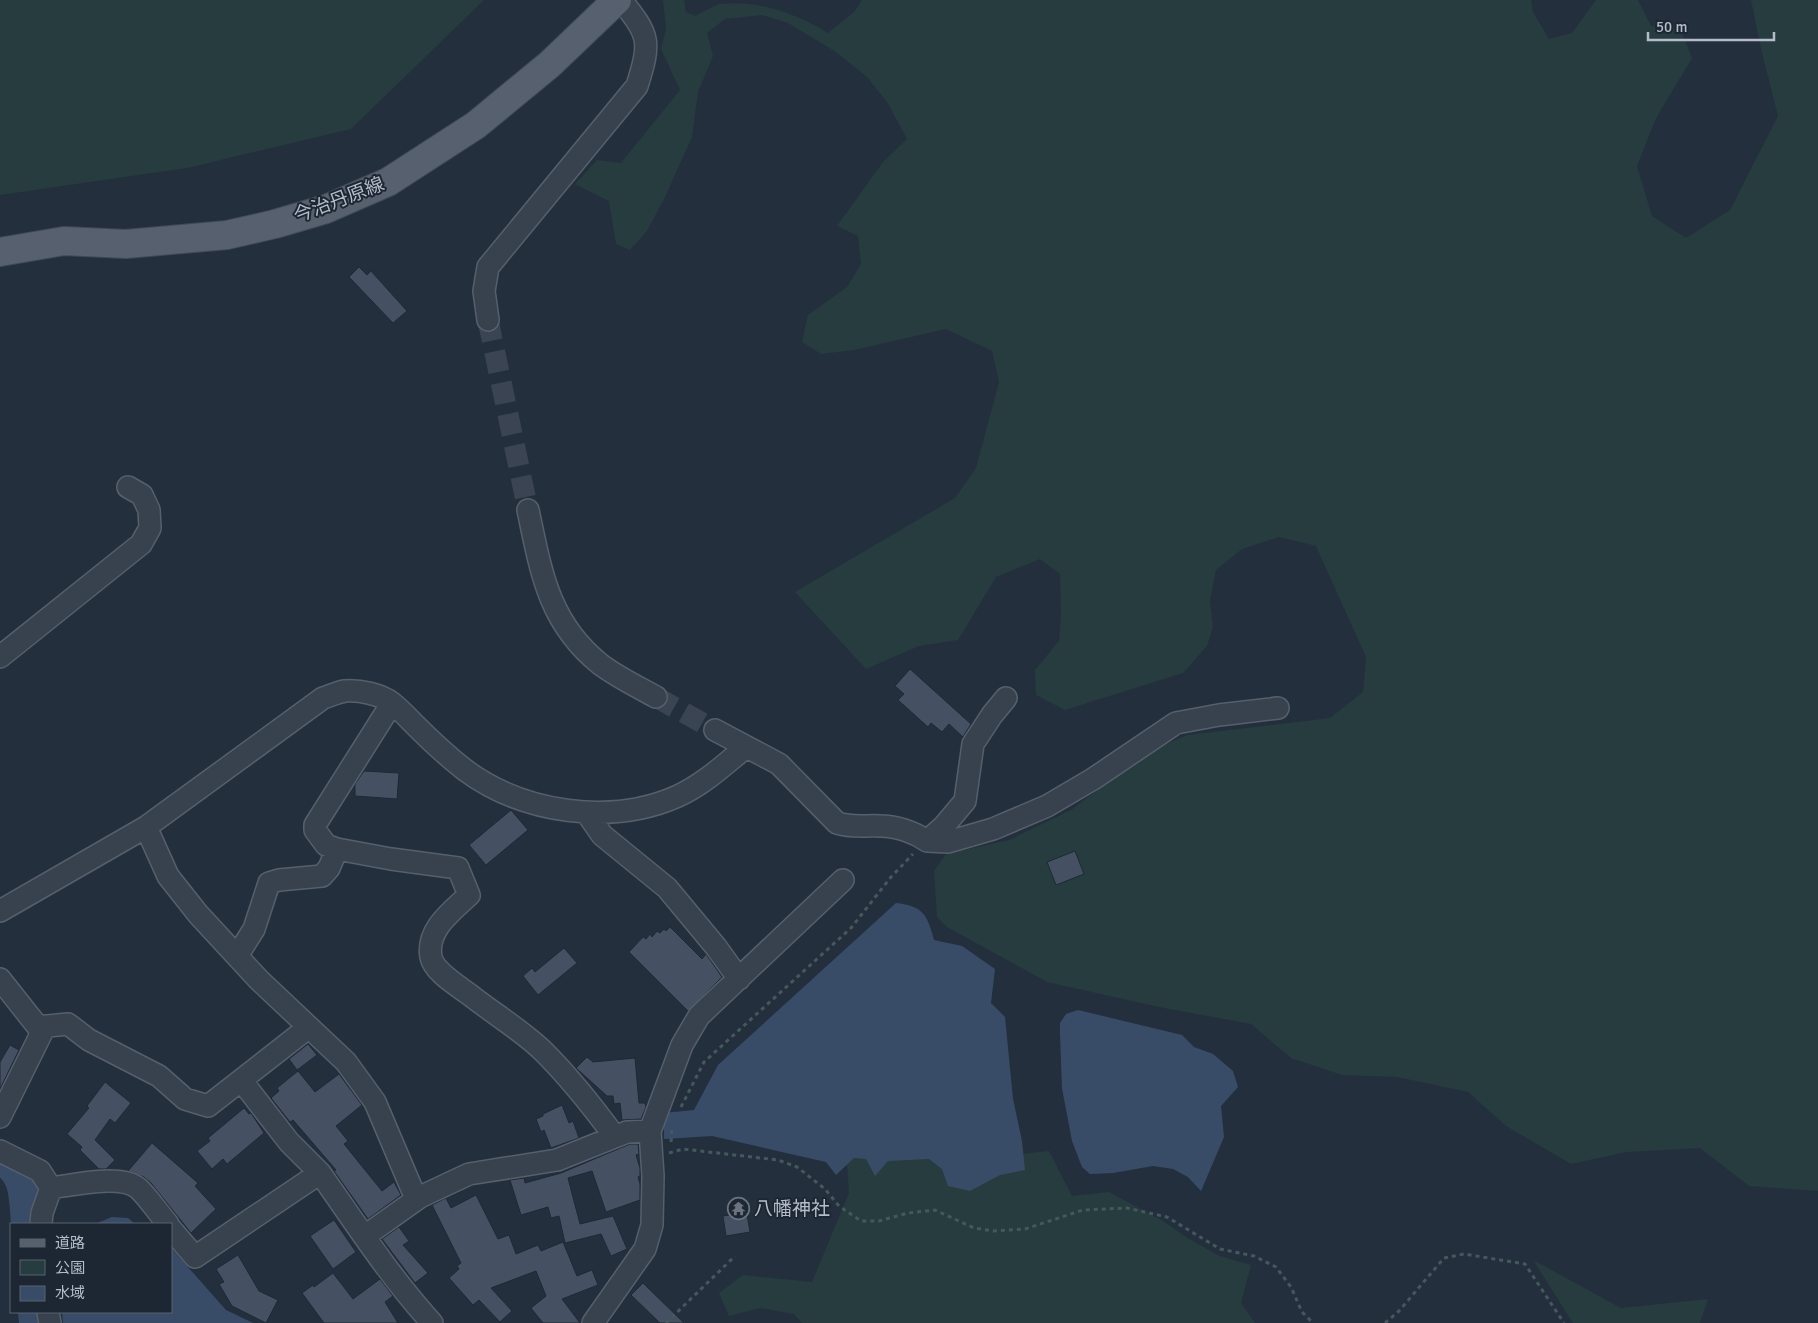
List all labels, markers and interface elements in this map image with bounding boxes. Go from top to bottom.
scale bar [1648,10,1774,42]
text: 50 m [1656,18,1687,36]
street label: 今治丹原線 [290,172,388,228]
temple icon: 八幡神社 [726,1197,750,1221]
place label: 八幡神社 [754,1197,830,1221]
legend [10,1223,172,1313]
text: 道路 [55,1234,85,1252]
text: 公園 [55,1259,85,1277]
text: 水域 [55,1284,85,1302]

